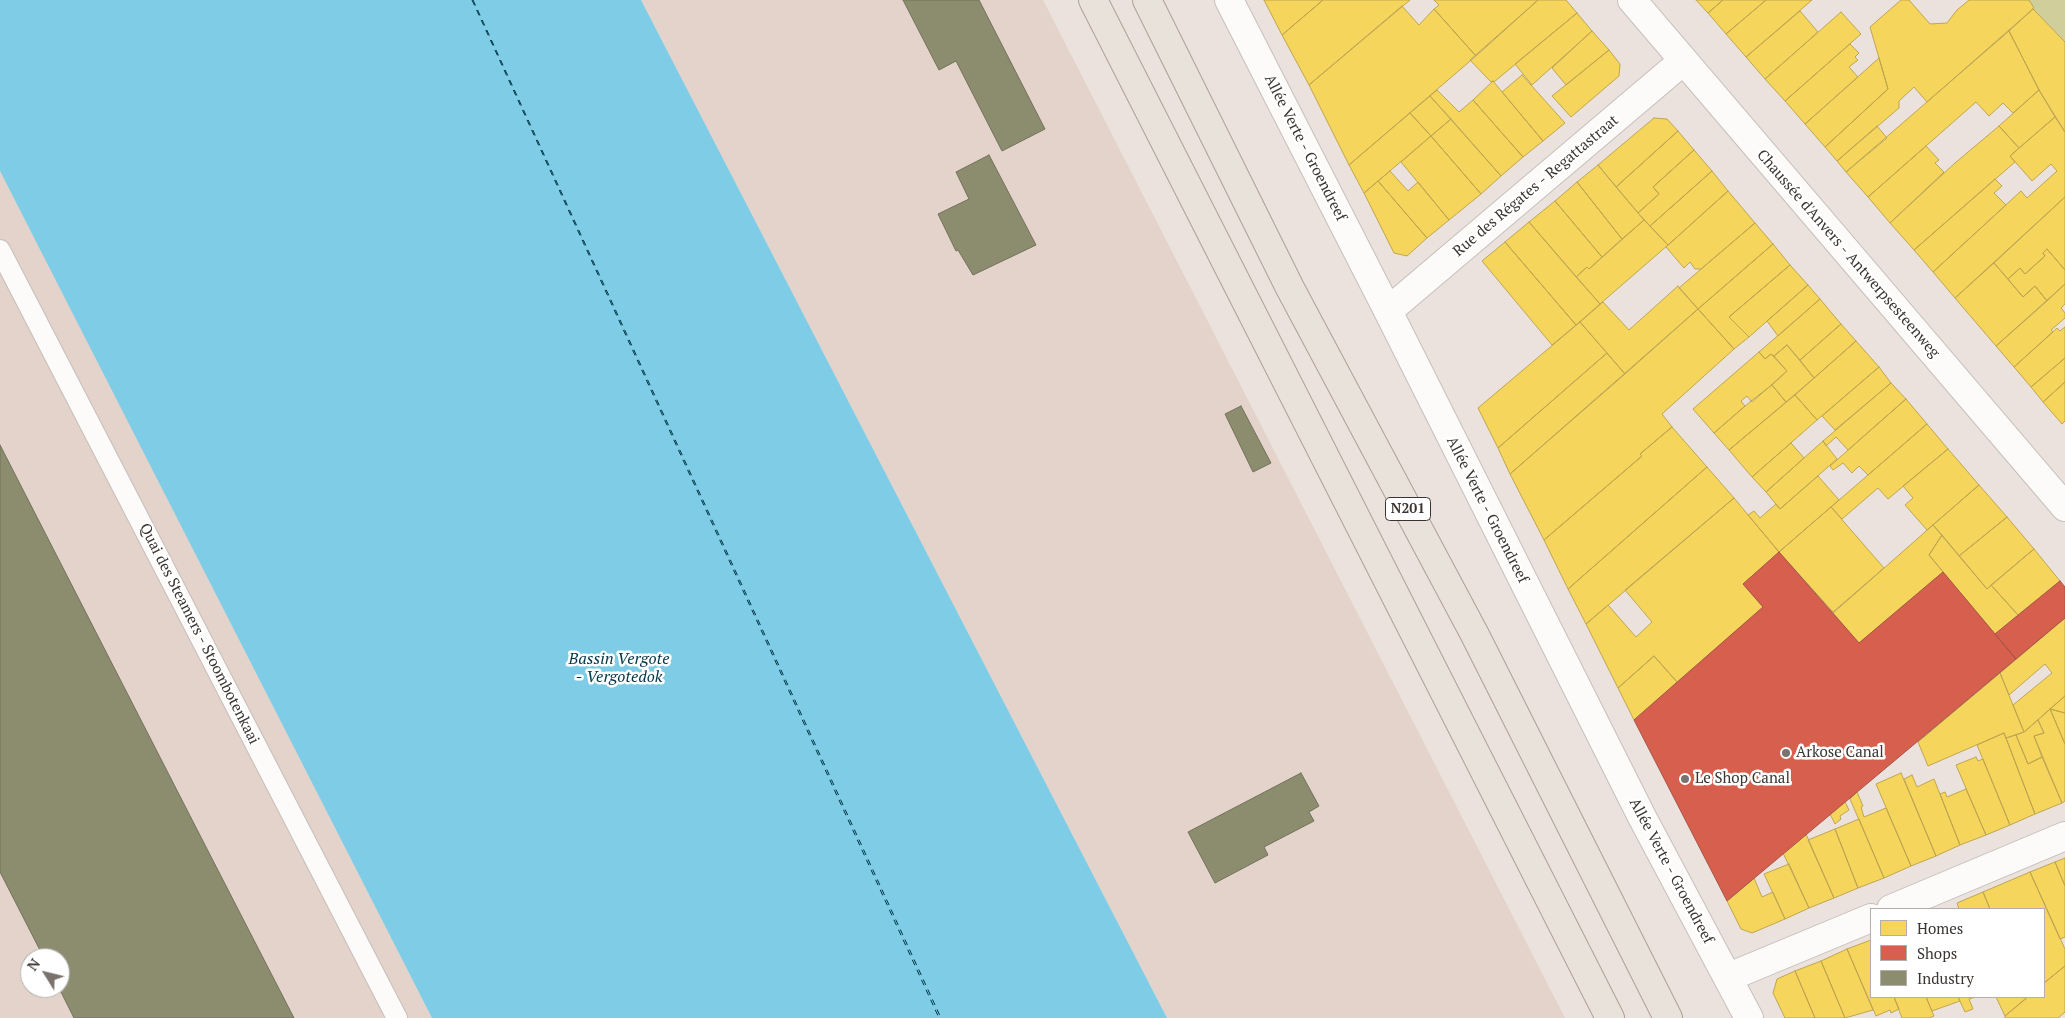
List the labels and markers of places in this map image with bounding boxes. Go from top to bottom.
place label: Arkose Canal [1796,744,1884,762]
marker: Arkose Canal [1780,747,1792,759]
place label: Le Shop Canal [1695,770,1790,788]
marker: Le Shop Canal [1679,773,1691,785]

